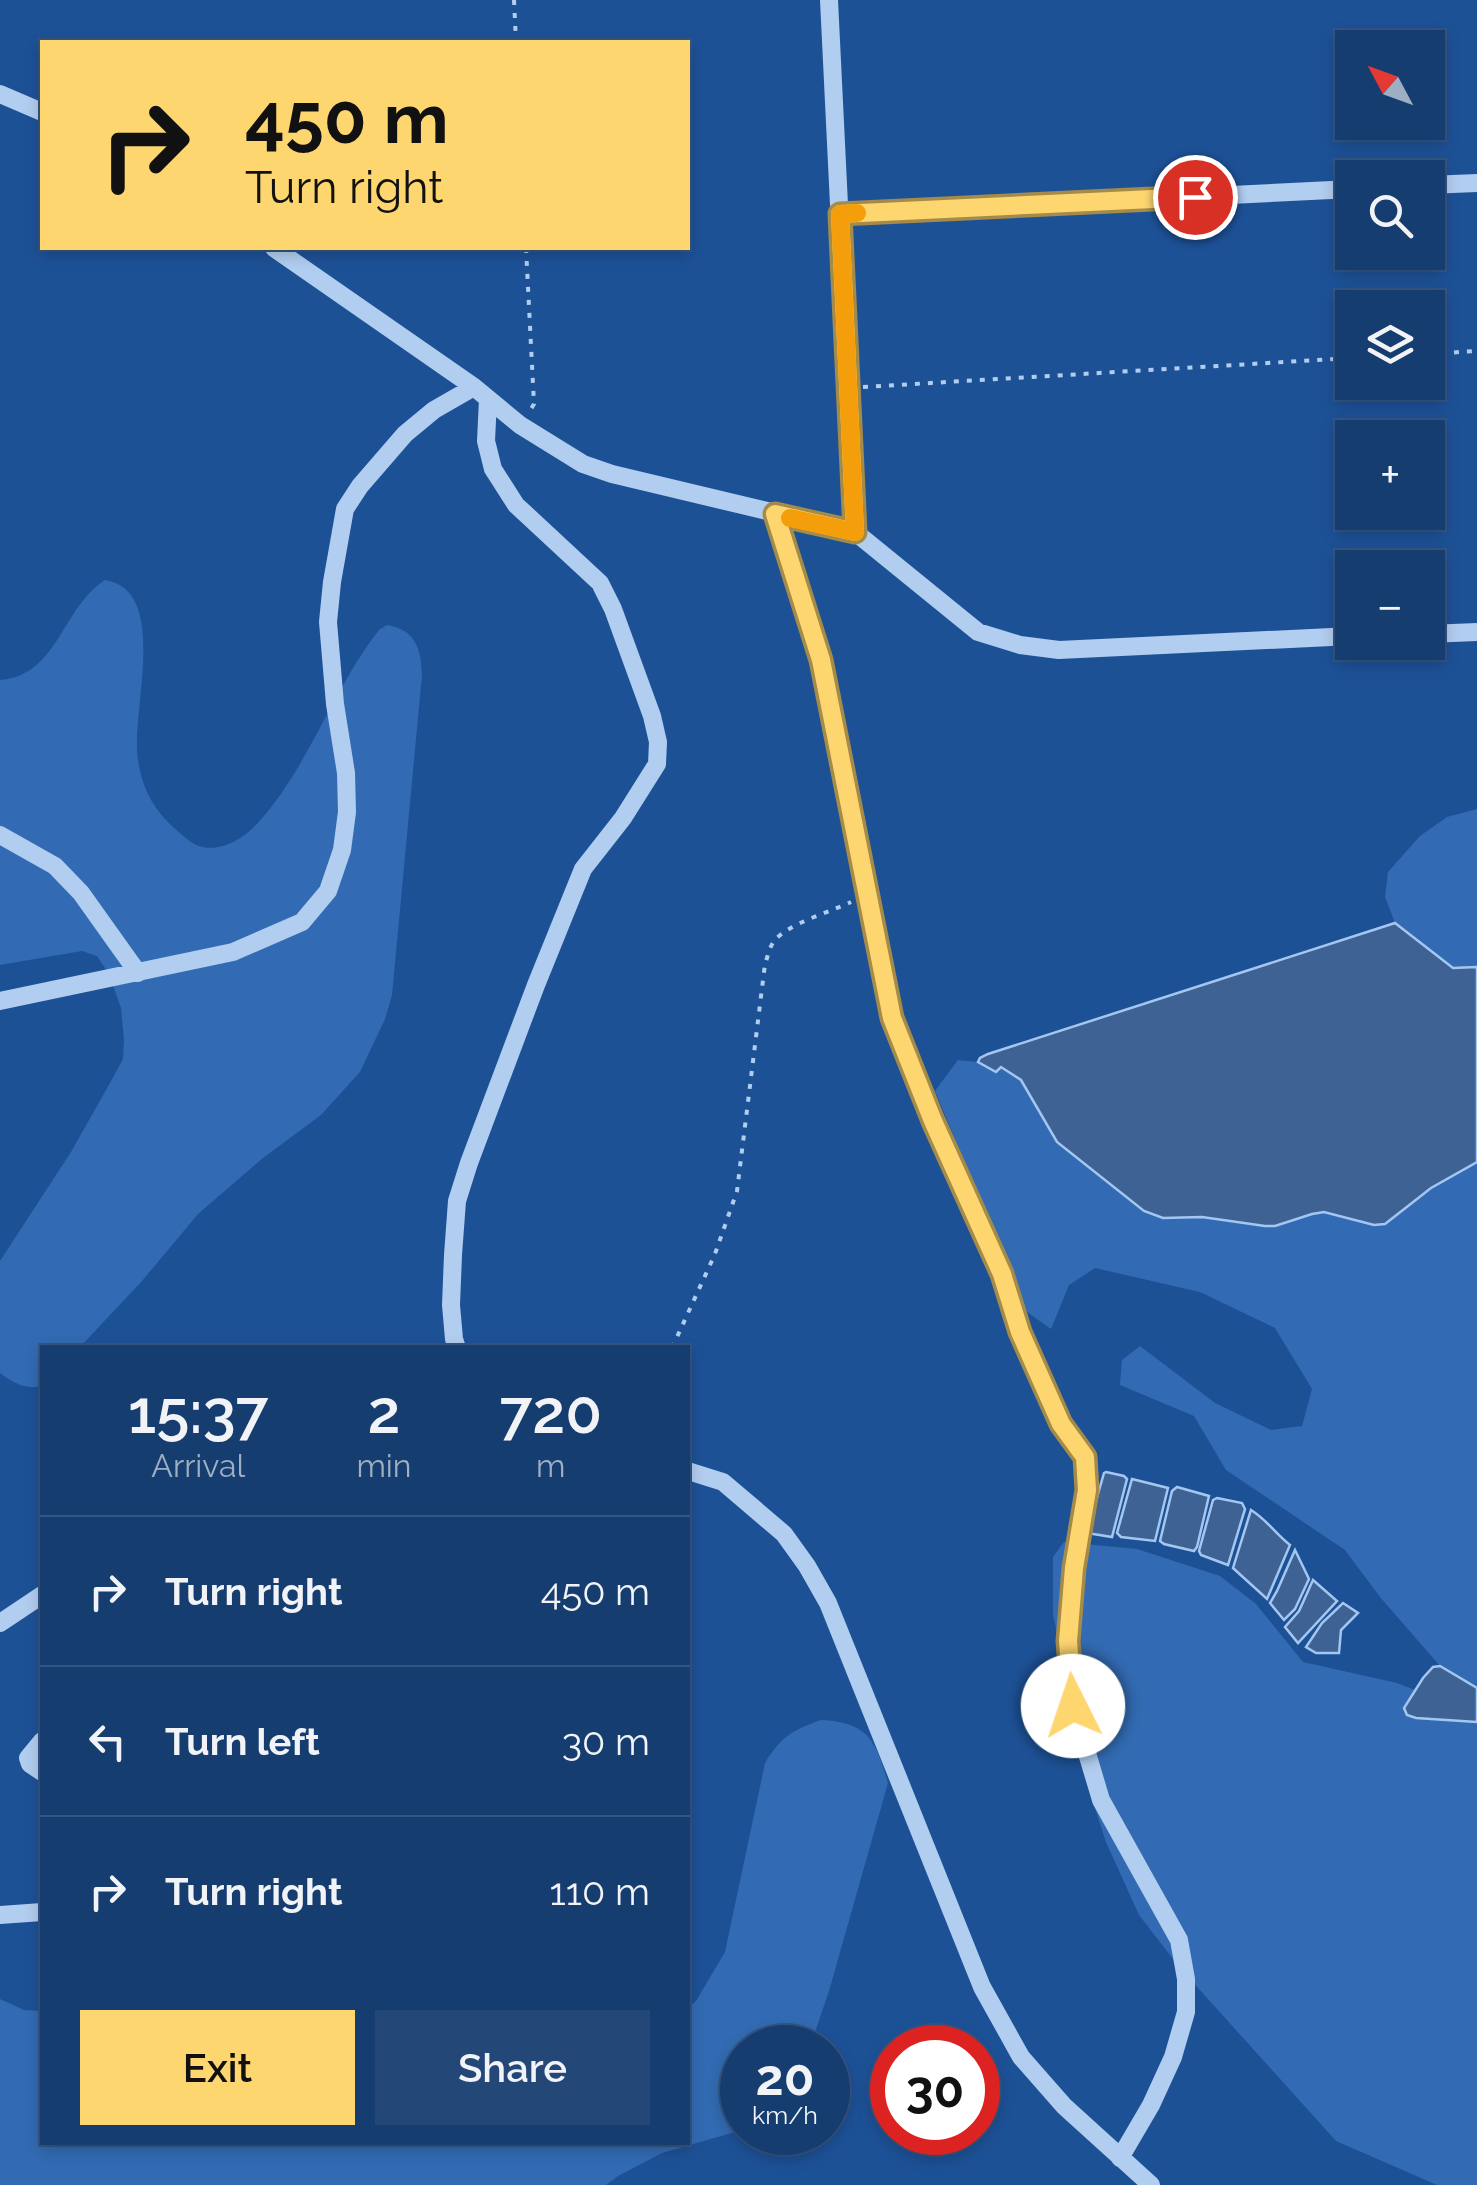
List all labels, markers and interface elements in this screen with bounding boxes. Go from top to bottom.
north arrow [1335,30,1445,140]
map controls [1335,30,1445,660]
text: 450 m [245,77,449,159]
icon: right [80,80,210,210]
pin [1153,155,1238,240]
button: search [1335,160,1445,270]
text: Turn right [245,161,443,214]
icon: arrive [1168,170,1223,225]
button: layers [1335,290,1445,400]
button: + [1335,420,1445,530]
button: − [1335,550,1445,660]
text: 15:37 [128,1377,268,1447]
text: 2 [367,1377,400,1447]
text: 720 [499,1377,602,1447]
text: Arrival [151,1447,245,1484]
text: min [356,1447,411,1484]
text: m [536,1447,565,1484]
icon: right [80,1564,135,1619]
text: Turn right [165,1569,342,1614]
text: 450 m [541,1569,650,1614]
position arrow [1021,1654,1125,1758]
icon: left [80,1714,135,1769]
text: Turn left [165,1719,320,1764]
text: 30 m [562,1719,650,1764]
icon: right [80,1864,135,1919]
text: Turn right [165,1869,342,1914]
text: 110 m [550,1869,650,1914]
button: Exit [80,2010,355,2125]
button: Share [375,2010,650,2125]
speed limit sign: 30 [870,2025,1000,2155]
text: 20 [756,2048,814,2107]
text: km/h [752,2100,818,2130]

